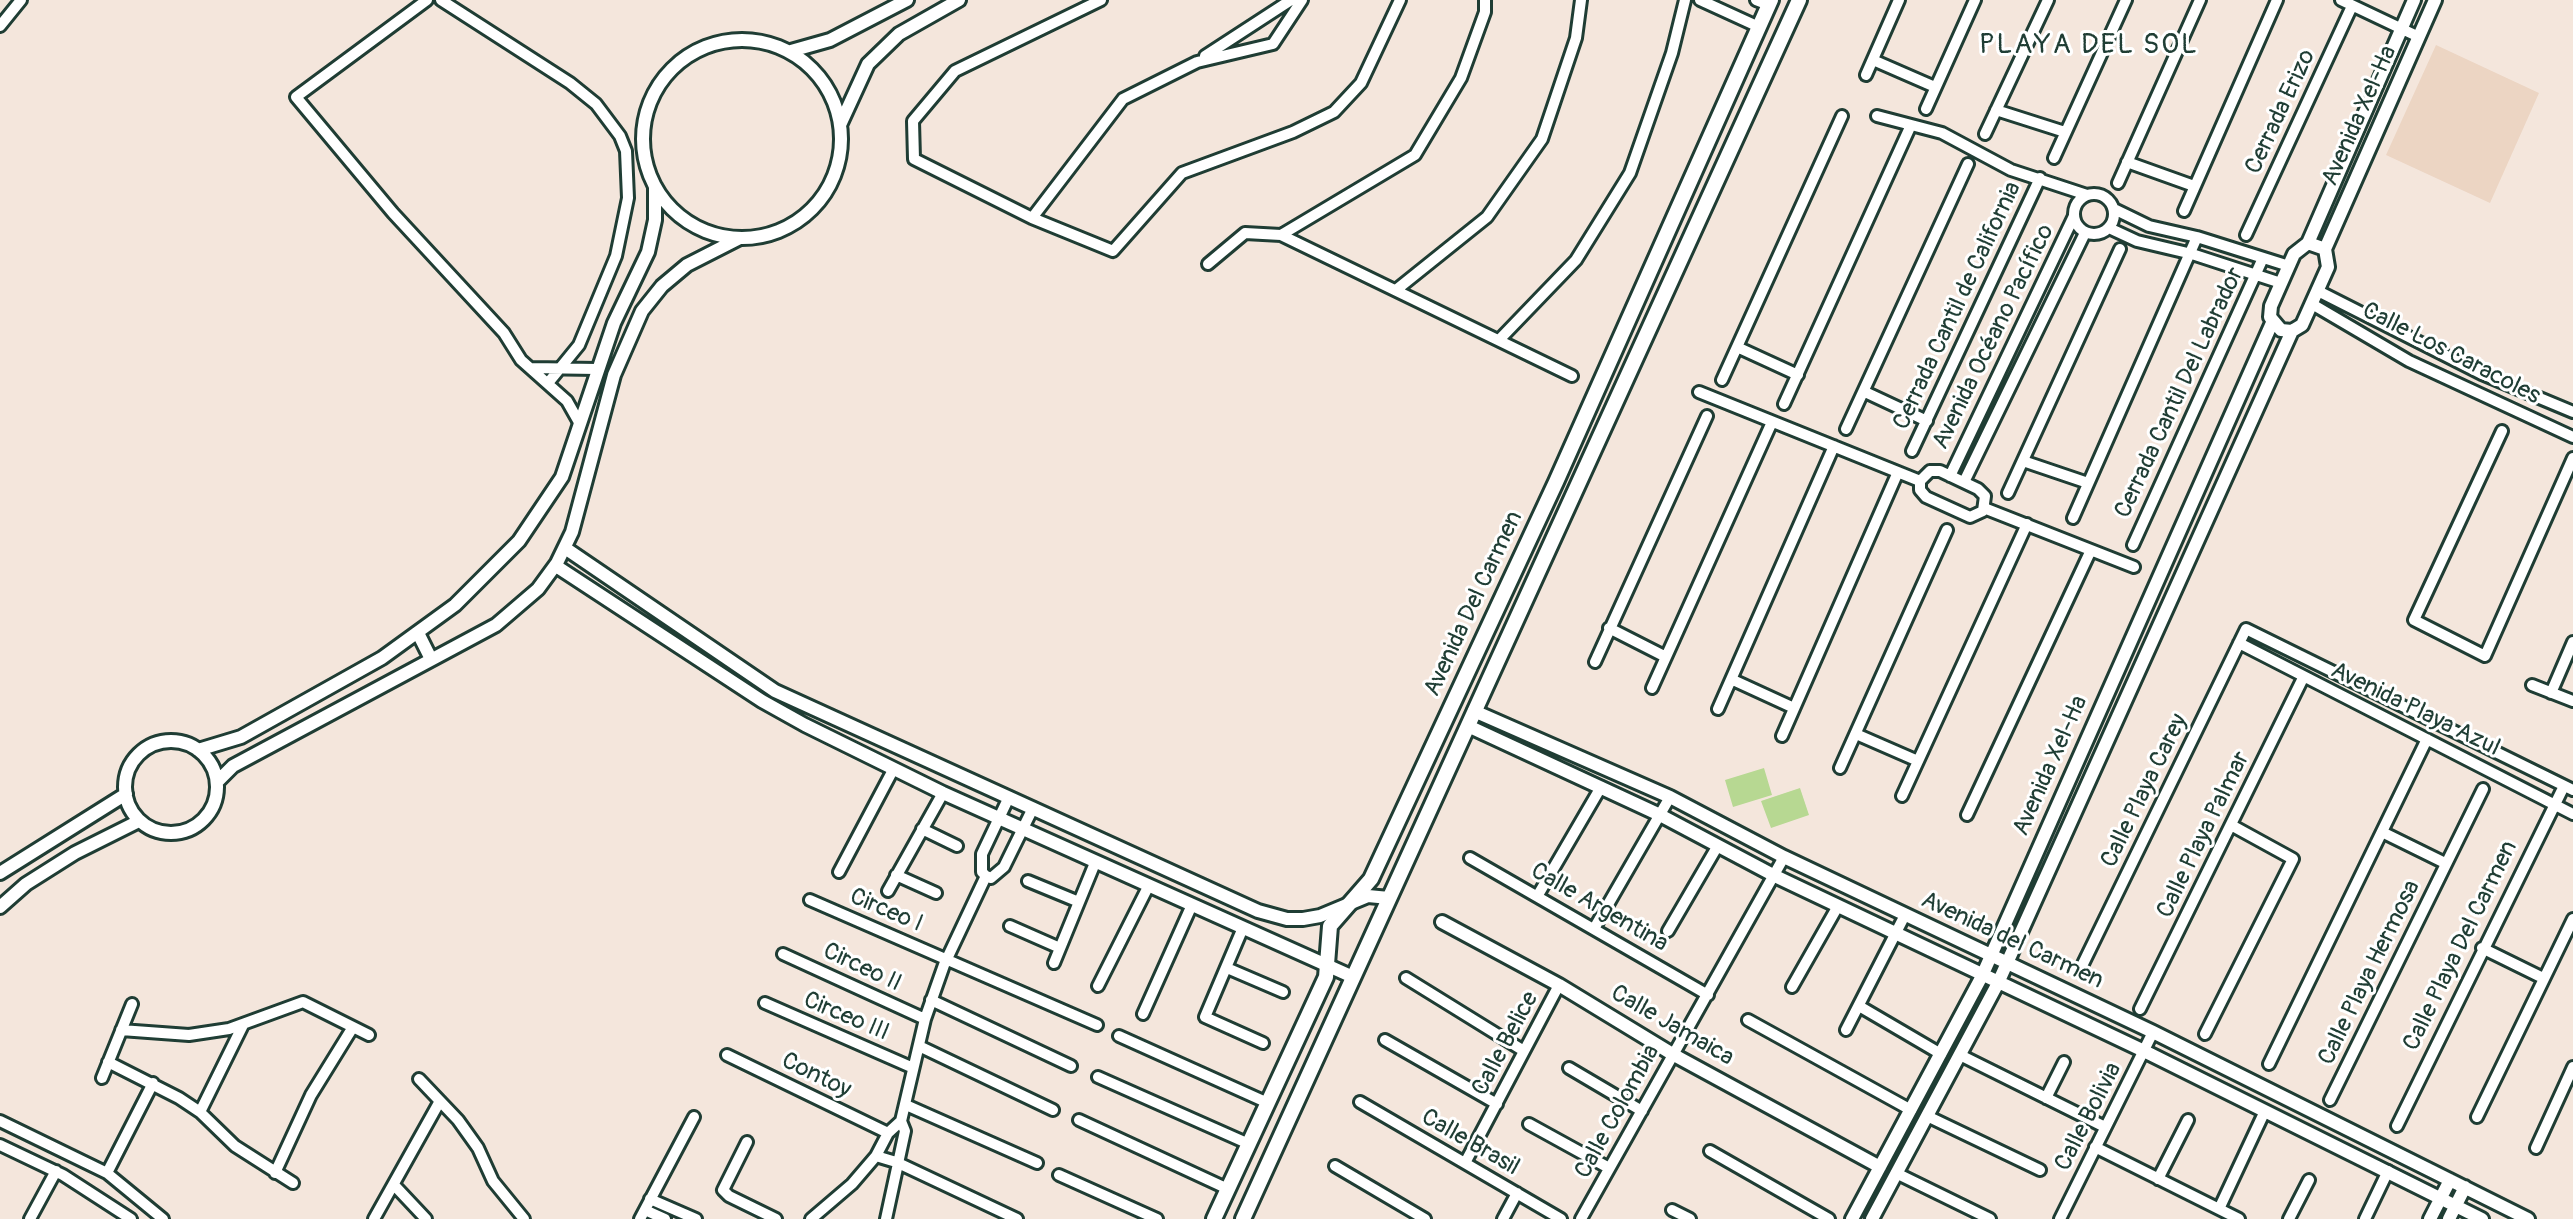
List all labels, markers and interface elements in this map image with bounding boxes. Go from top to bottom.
district label: PLAYA DEL SOL [1979,29,2199,63]
street label: Avenida Xel-Ha [2316,42,2404,190]
street label: Cerrada Erizo [2240,45,2322,179]
street label: Cerrada Cantil de California [1888,177,2028,435]
street label: Avenida Océano Pacífico [1927,220,2061,454]
street label: Cerrada Cantil Del Labrador [2109,263,2251,523]
street label: Calle Los Caracoles [2357,297,2545,411]
street label: Avenida Del Carmen [1419,507,1529,701]
street label: Avenida Playa Azul [2326,657,2504,763]
street label: Avenida Xel-Ha [2007,692,2095,840]
street label: Calle Playa Carey [2095,710,2195,872]
street label: Calle Playa Palmar [2151,747,2257,923]
street label: Calle Playa Del Carmen [2398,836,2524,1056]
street label: Calle Argentina [1525,857,1673,959]
street label: Calle Playa Hermosa [2313,876,2427,1070]
street label: Circeo I [845,883,927,939]
street label: Avenida del Carmen [1916,886,2108,996]
street label: Circeo II [818,937,906,999]
street label: Calle Jamaica [1605,979,1739,1073]
street label: Circeo III [799,986,893,1048]
street label: Calle Belice [1467,987,1545,1101]
street label: Calle Colombia [1569,1040,1667,1184]
street label: Contoy [777,1047,855,1105]
street label: Calle Bolivia [2049,1058,2129,1176]
street label: Calle Brasil [1416,1103,1524,1183]

